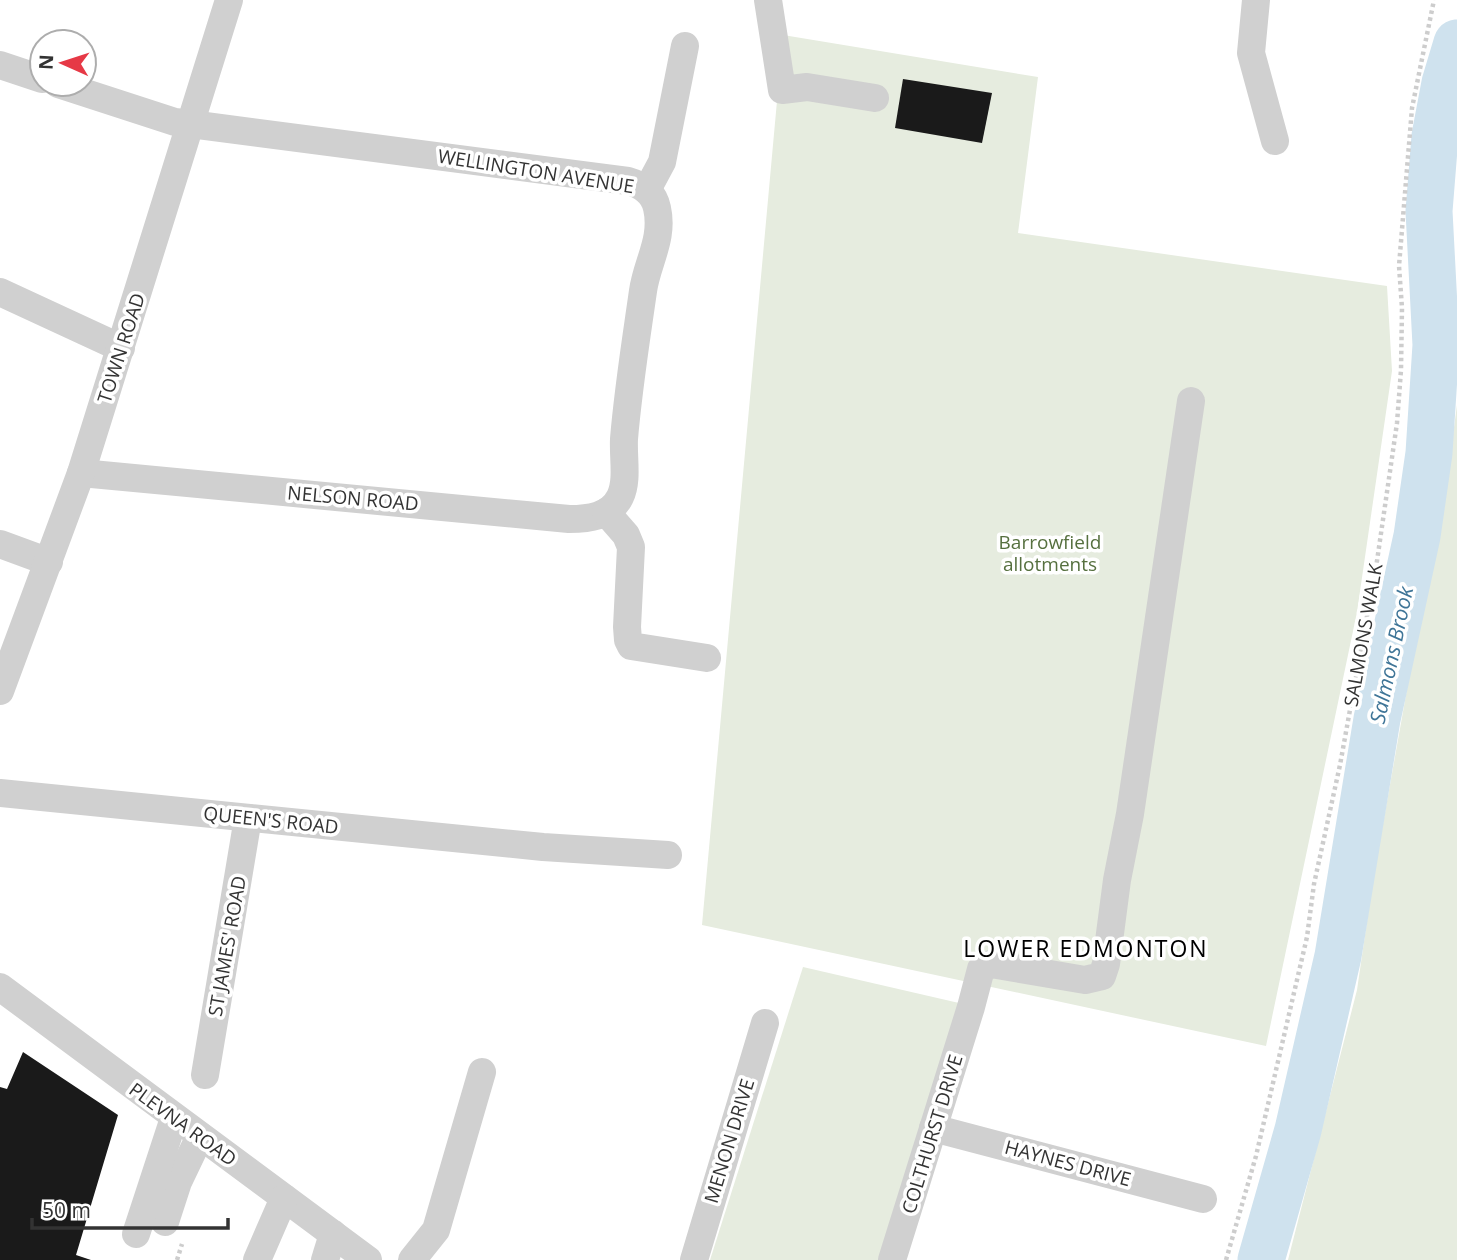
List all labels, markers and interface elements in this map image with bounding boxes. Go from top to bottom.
north arrow [28,28,98,98]
text: N [33,54,59,71]
street label: WELLINGTON AVENUE [436,143,636,199]
street label: TOWN ROAD [91,290,151,406]
street label: NELSON ROAD [286,479,420,517]
park label: Barrowfield allotments [999,529,1101,577]
street label: SALMONS WALK [1338,561,1388,709]
water label: Salmons Brook [1363,583,1419,726]
street label: QUEEN'S ROAD [202,800,340,840]
street label: ST JAMES' ROAD [202,874,252,1018]
district label: LOWER EDMONTON [963,932,1209,964]
street label: COLTHURST DRIVE [895,1051,969,1217]
street label: PLEVNA ROAD [124,1076,242,1172]
street label: MENON DRIVE [698,1076,760,1206]
street label: HAYNES DRIVE [1002,1134,1134,1192]
scale bar [32,1186,228,1230]
text: 50 m [42,1196,91,1224]

